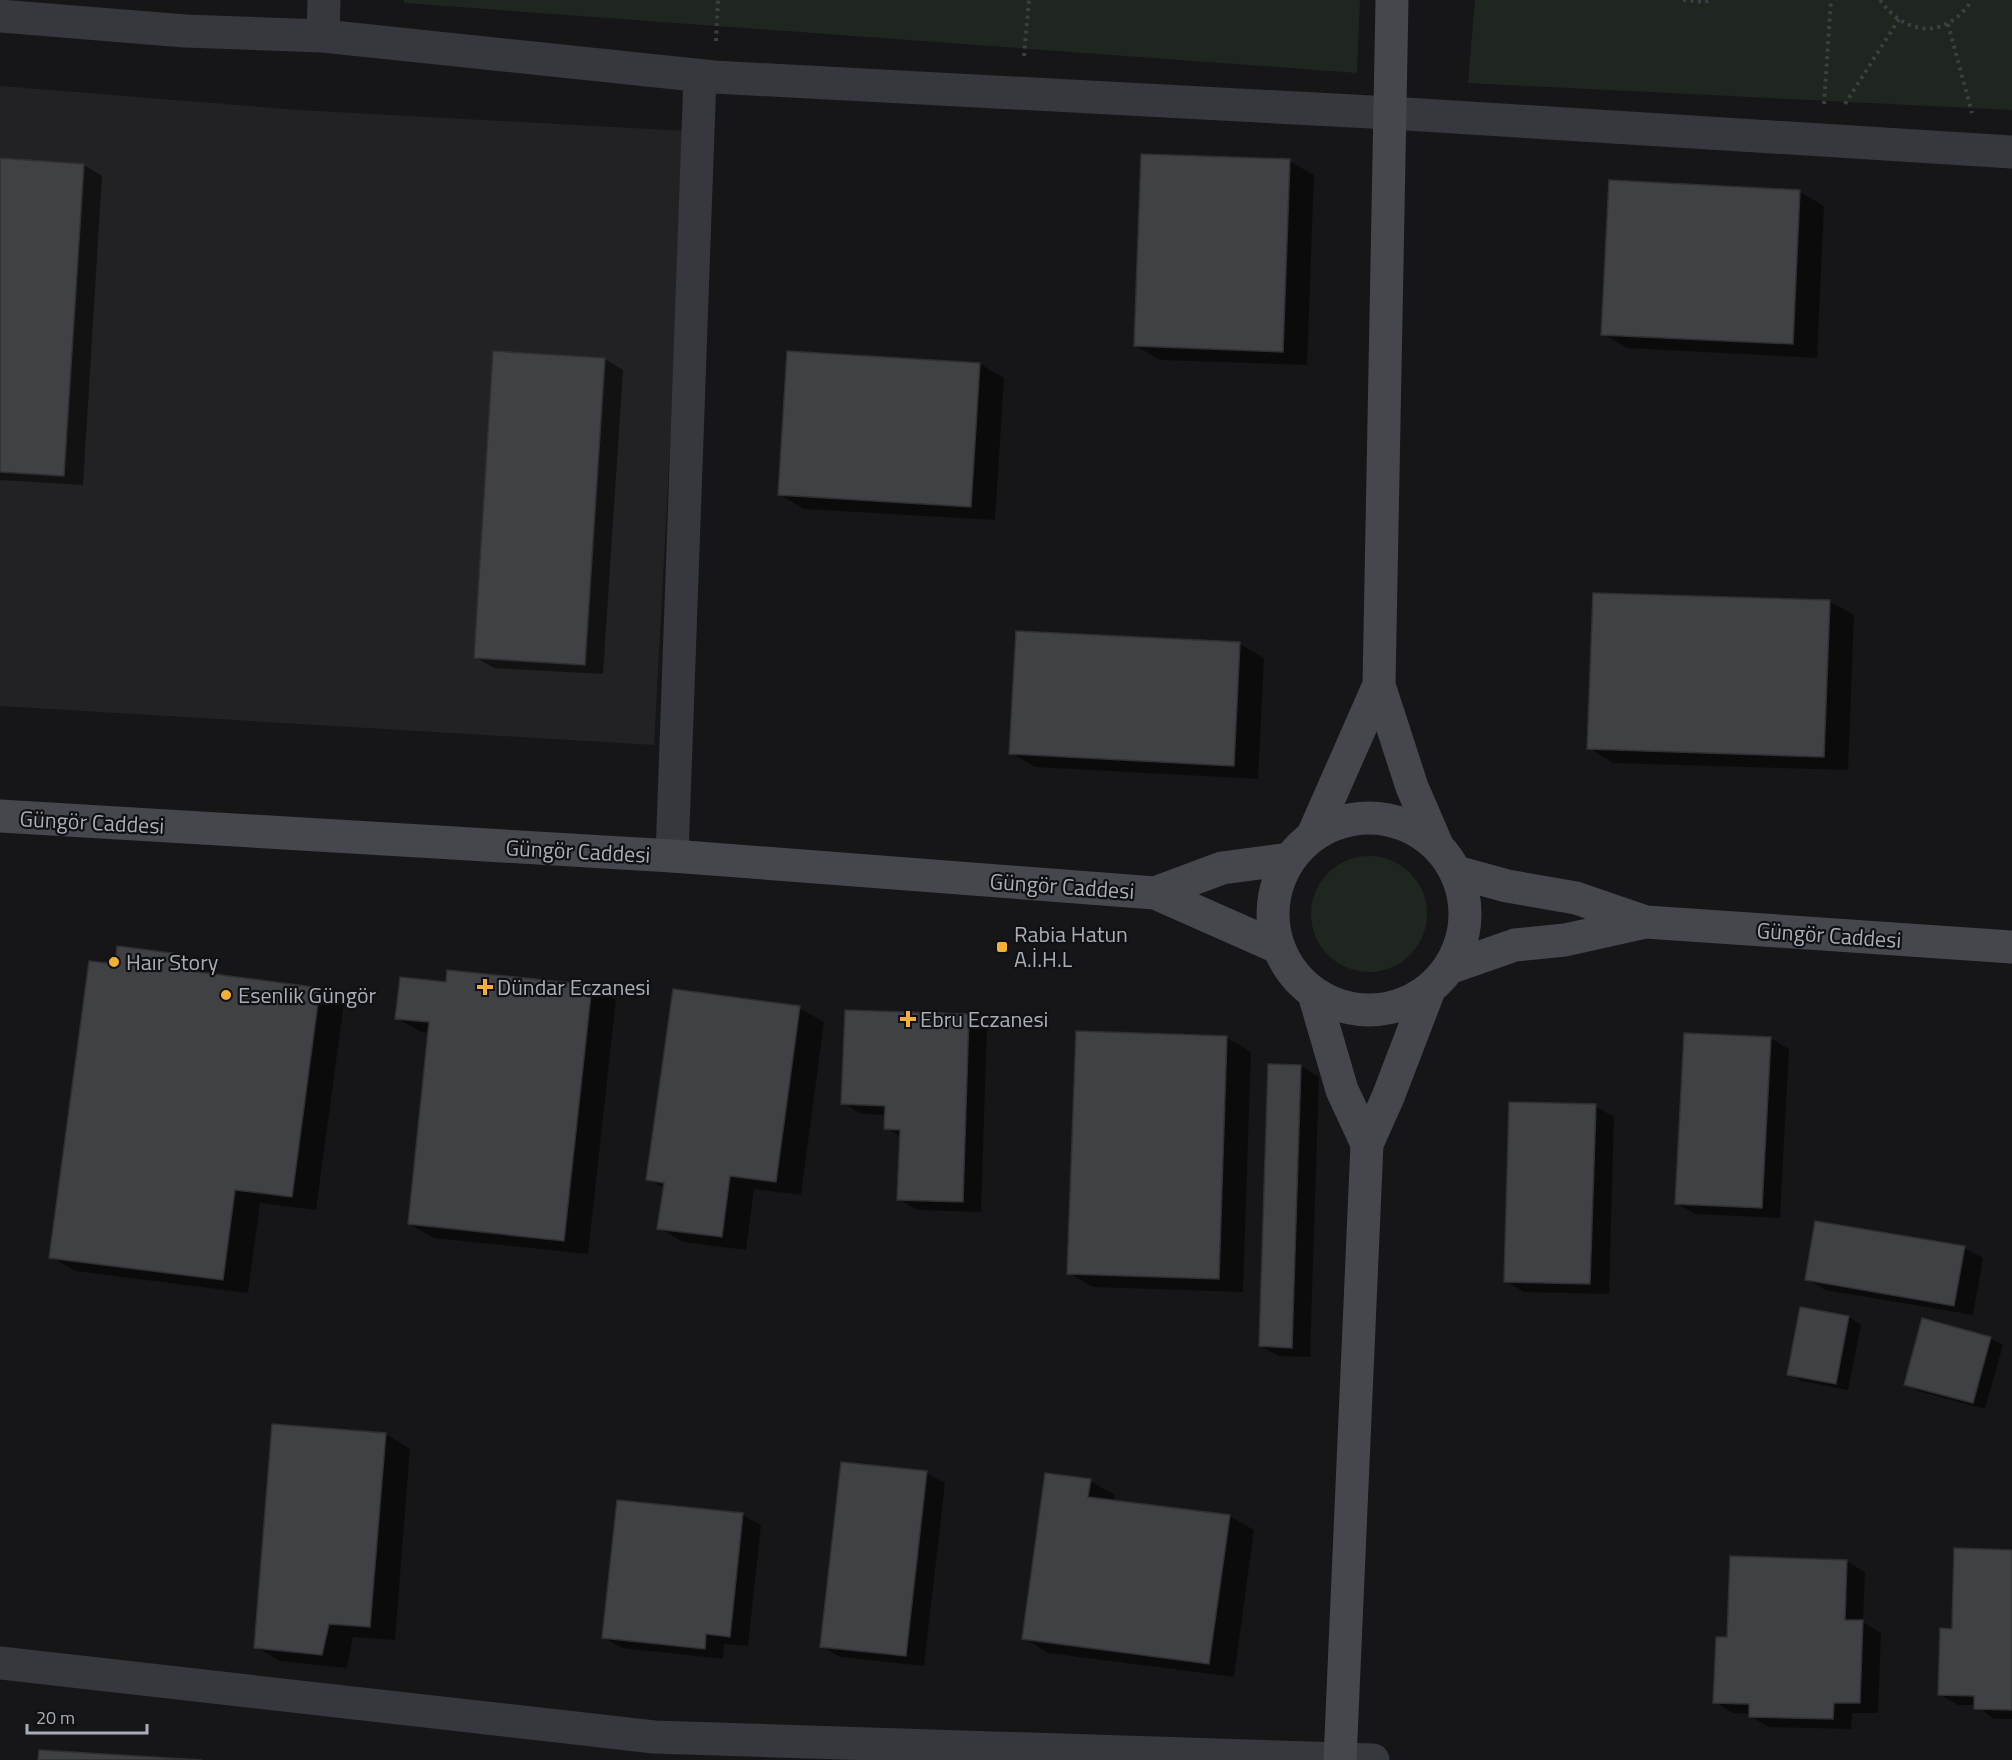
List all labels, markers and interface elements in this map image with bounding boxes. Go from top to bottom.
street label: Güngör Caddesi [19,801,165,843]
street label: Güngör Caddesi [505,830,651,872]
street label: Güngör Caddesi [989,864,1135,908]
street label: Güngör Caddesi [1756,913,1902,957]
place label: Rabia Hatun A.İ.H.L [1014,917,1128,976]
marker: Rabia Hatun A.İ.H.L [995,940,1009,954]
place label: Haır Story [126,945,219,979]
marker: Haır Story [107,955,121,969]
place label: Dündar Eczanesi [497,970,650,1004]
place label: Esenlik Güngör [238,978,377,1012]
marker: Dündar Eczanesi [478,980,492,994]
marker: Esenlik Güngör [219,988,233,1002]
place label: Ebru Eczanesi [920,1002,1048,1036]
marker: Ebru Eczanesi [901,1012,915,1026]
scale bar [27,1697,147,1735]
text: 20 m [36,1704,75,1731]

